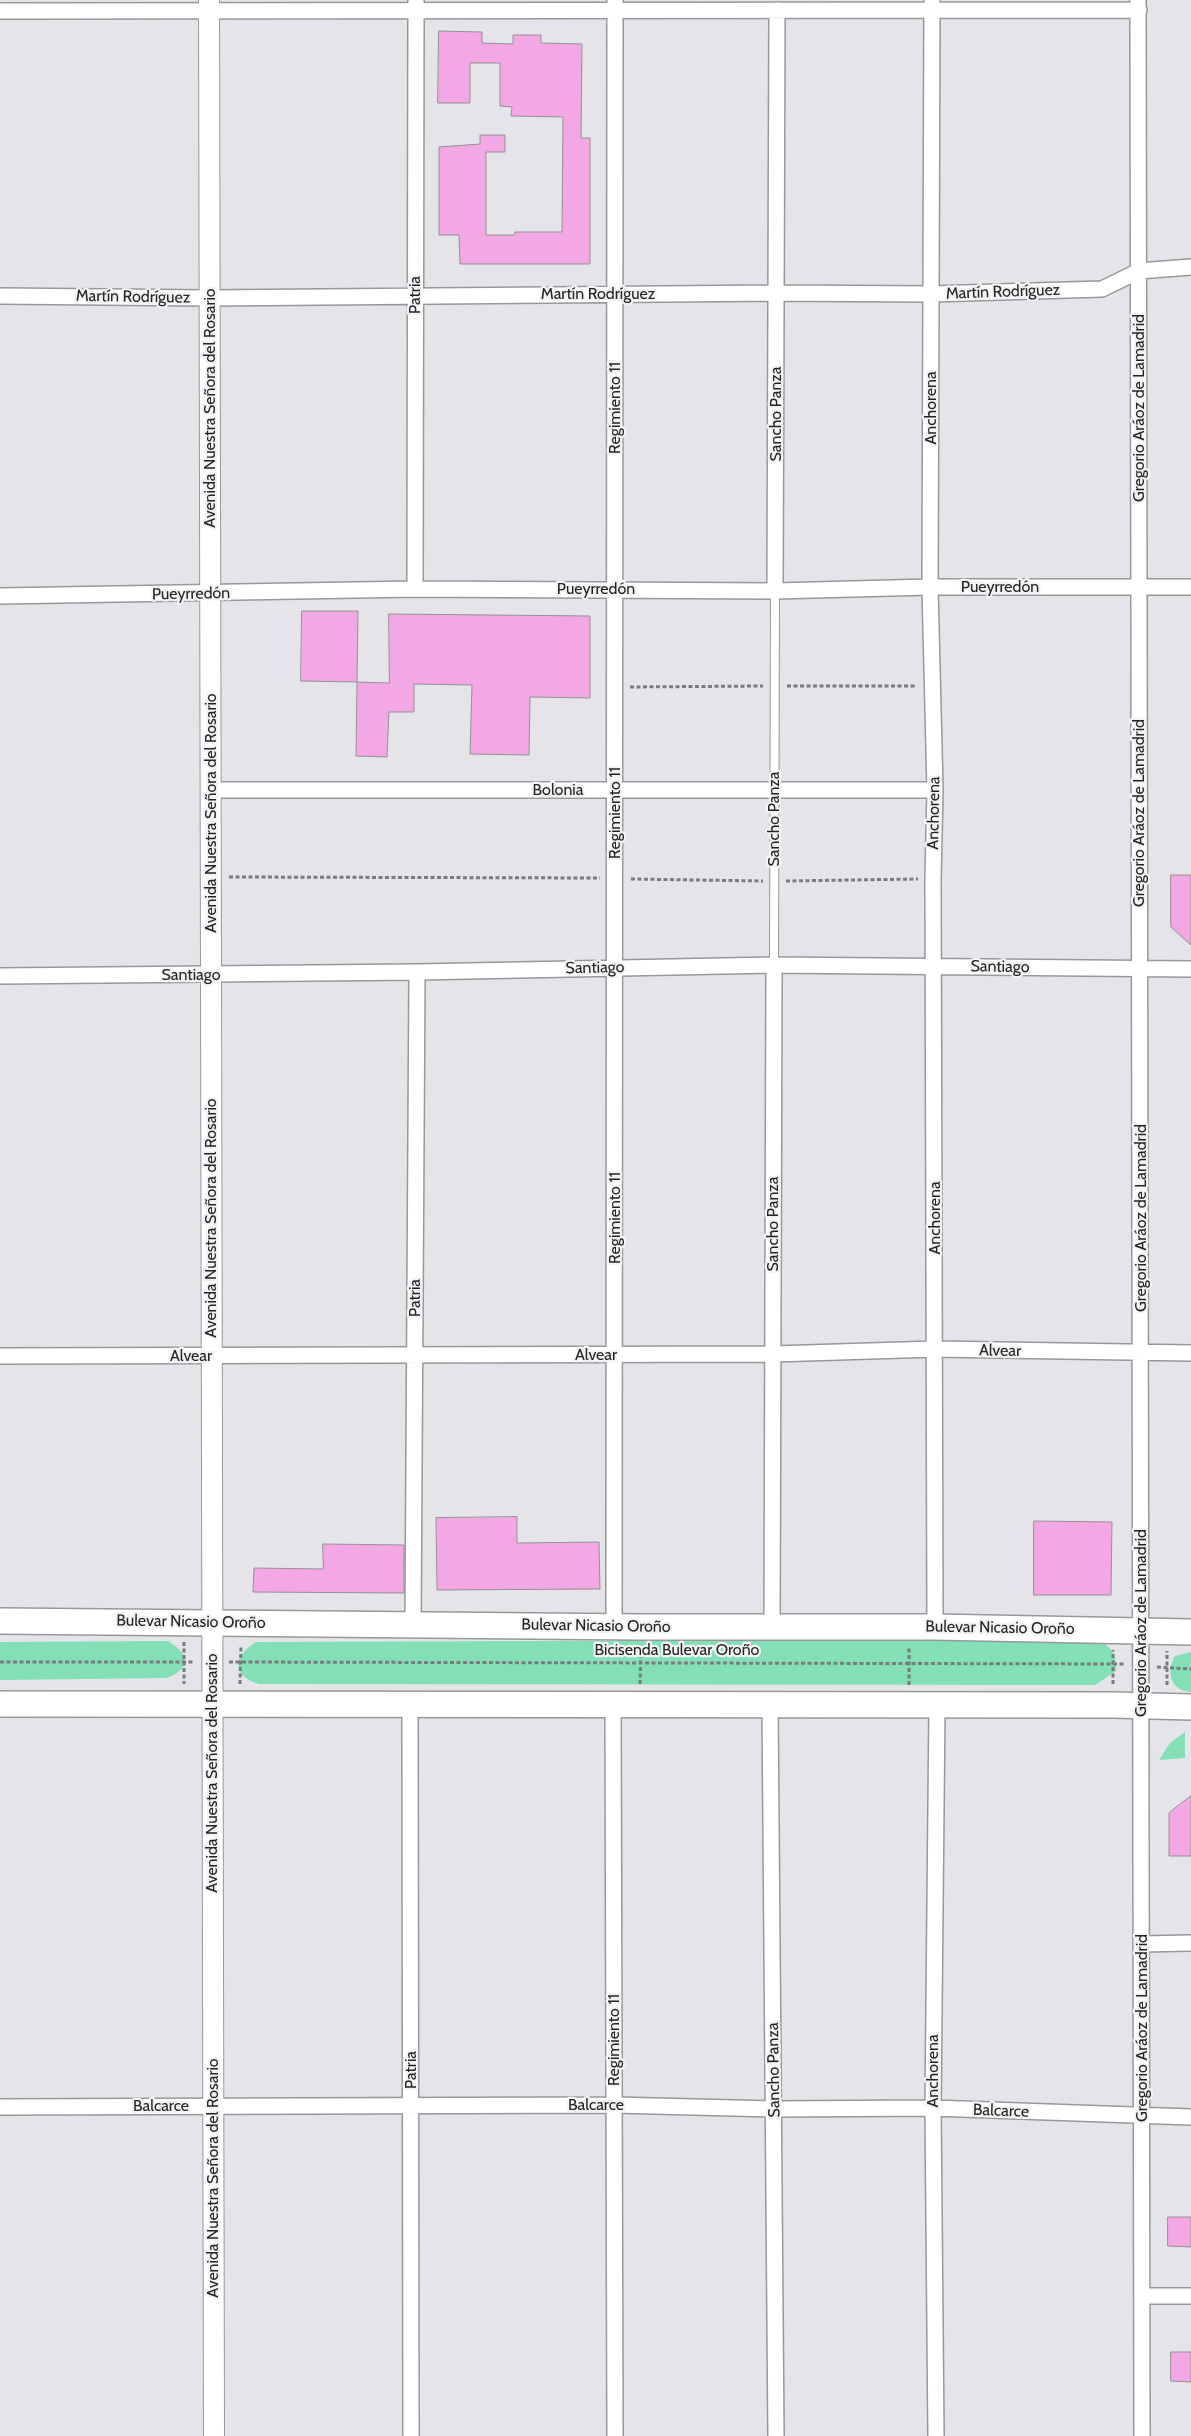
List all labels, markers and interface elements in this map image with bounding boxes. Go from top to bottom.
street label: Patria [405,276,425,314]
street label: Martín Rodríguez [945,280,1061,304]
street label: Martín Rodríguez [541,284,655,304]
street label: Martín Rodríguez [76,286,190,308]
street label: Avenida Nuestra Señora del Rosario [200,288,220,528]
street label: Gregorio Aráoz de Lamadrid [1129,314,1149,502]
street label: Regimiento 11 [605,362,625,454]
street label: Sancho Panza [766,366,786,462]
street label: Anchorena [921,371,941,445]
street label: Pueyrredón [961,577,1039,597]
street label: Pueyrredón [557,579,635,599]
street label: Pueyrredón [152,584,230,604]
street label: Avenida Nuestra Señora del Rosario [201,693,221,933]
street label: Gregorio Aráoz de Lamadrid [1129,719,1149,907]
street label: Regimiento 11 [605,767,625,859]
street label: Sancho Panza [764,771,784,867]
street label: Anchorena [924,776,944,850]
street label: Bolonia [533,780,583,800]
street label: Santiago [970,957,1030,977]
street label: Santiago [565,958,625,978]
street label: Santiago [161,965,221,985]
street label: Avenida Nuestra Señora del Rosario [201,1098,221,1338]
street label: Gregorio Aráoz de Lamadrid [1131,1124,1151,1312]
street label: Regimiento 11 [605,1172,625,1264]
street label: Sancho Panza [763,1176,783,1272]
street label: Anchorena [925,1181,945,1255]
street label: Patria [405,1279,425,1317]
street label: Alvear [979,1341,1021,1361]
street label: Alvear [575,1345,617,1365]
street label: Alvear [170,1346,212,1366]
street label: Gregorio Aráoz de Lamadrid [1131,1529,1151,1717]
street label: Bulevar Nicasio Oroño [116,1611,266,1633]
street label: Bulevar Nicasio Oroño [521,1615,671,1637]
street label: Bulevar Nicasio Oroño [925,1617,1075,1639]
street label: Bicisenda Bulevar Oroño [595,1640,759,1660]
street label: Avenida Nuestra Señora del Rosario [202,1653,222,1893]
street label: Gregorio Aráoz de Lamadrid [1132,1934,1152,2122]
street label: Regimiento 11 [604,1994,624,2086]
street label: Sancho Panza [764,2022,784,2118]
street label: Anchorena [923,2034,943,2108]
street label: Patria [401,2051,421,2089]
street label: Avenida Nuestra Señora del Rosario [203,2058,223,2298]
street label: Balcarce [568,2095,624,2115]
street label: Balcarce [133,2096,189,2116]
street label: Balcarce [973,2100,1029,2122]

